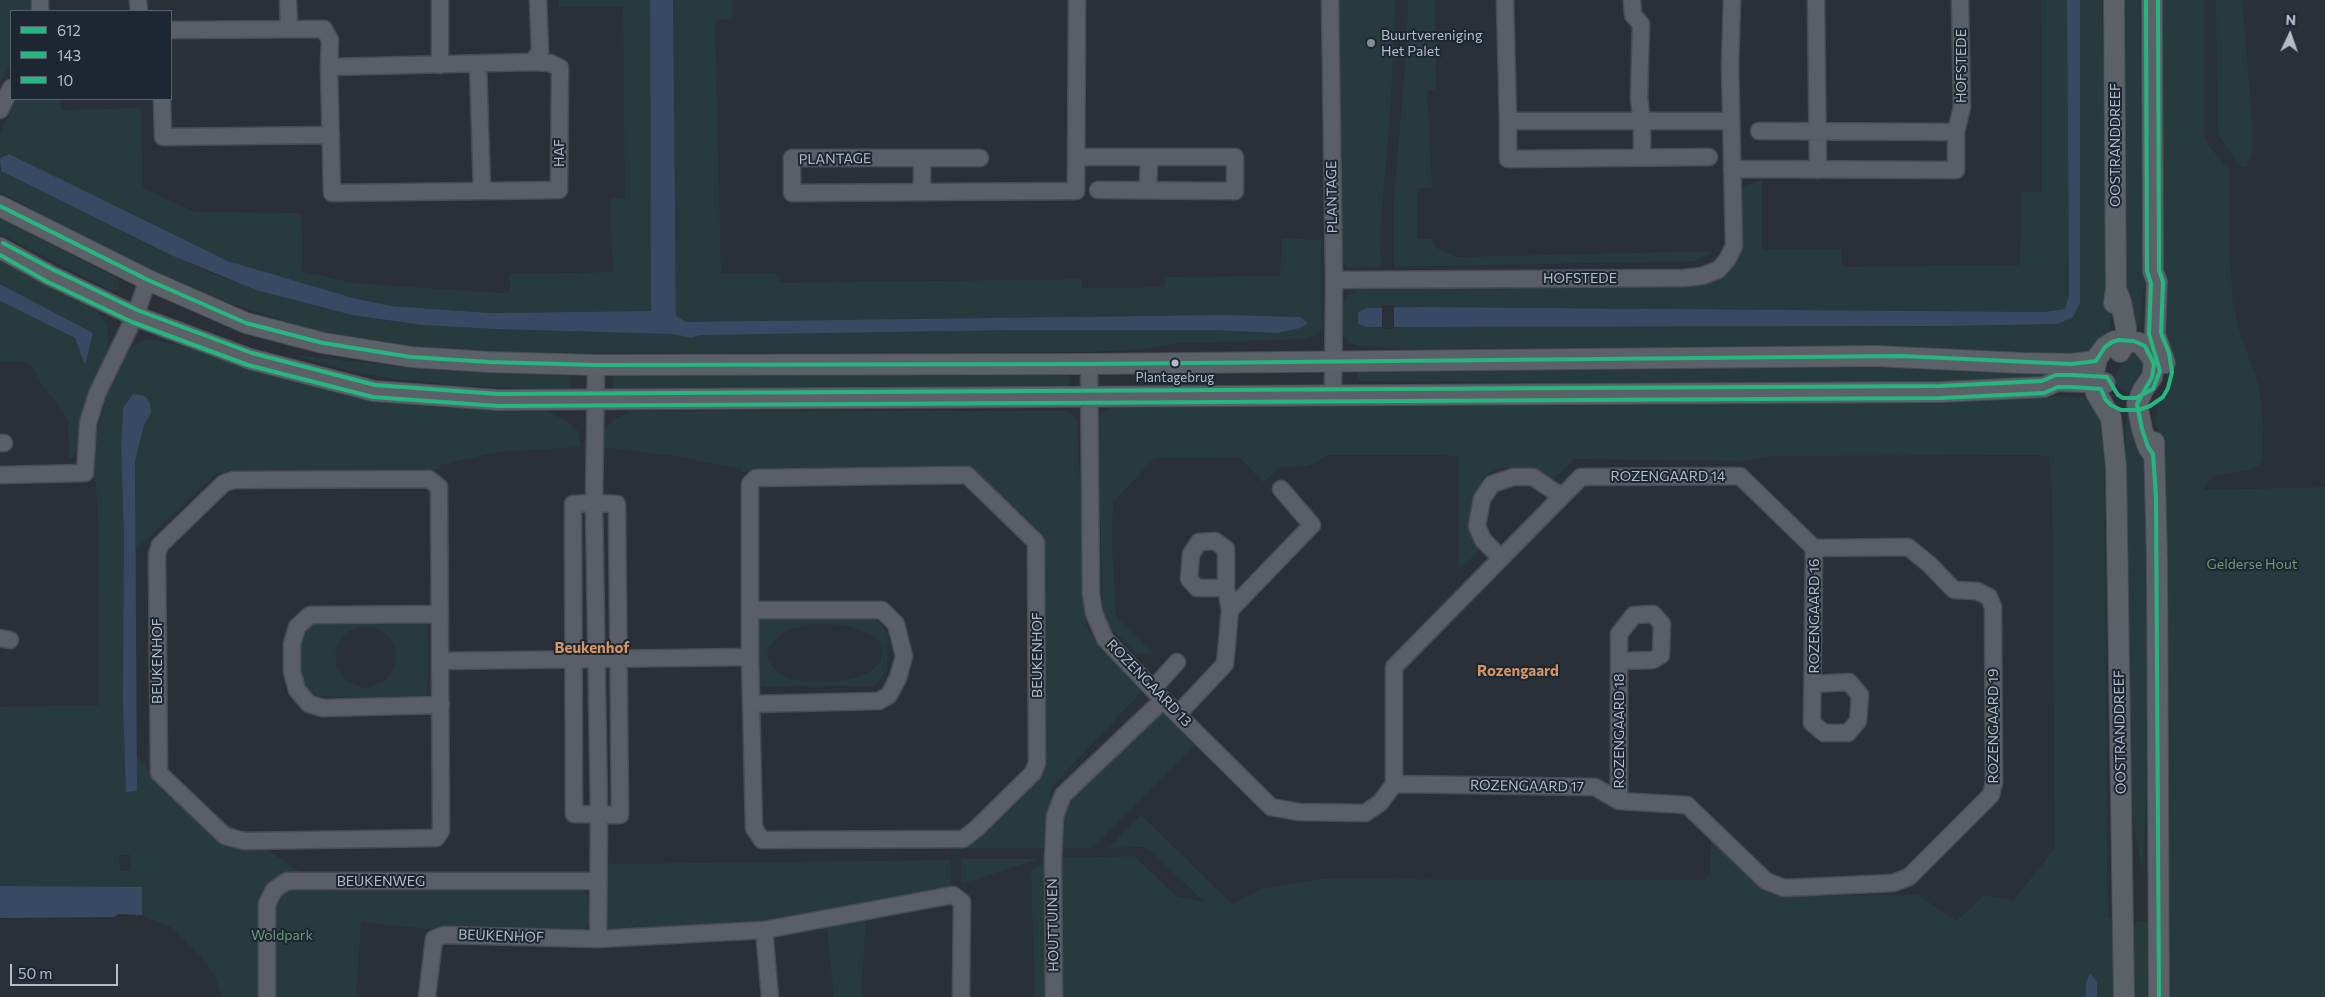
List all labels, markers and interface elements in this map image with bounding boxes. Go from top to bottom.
legend [10,10,172,100]
north arrow [2265,10,2315,60]
text: N [2285,11,2296,28]
text: 612 [57,21,81,39]
place label: Buurtvereniging Het Palet [1381,27,1482,59]
street label: HOFSTEDE [1953,29,1969,103]
marker: Buurtvereniging Het Palet [1365,37,1377,49]
text: 143 [57,46,81,64]
text: 10 [57,71,73,89]
street label: OOSTRANDDREEF [2107,83,2123,207]
street label: HAF [551,139,567,167]
street label: PLANTAGE [799,150,871,168]
street label: PLANTAGE [1323,161,1341,233]
street label: HOFSTEDE [1543,270,1617,286]
marker: Plantagebrug [1170,358,1180,368]
place label: Plantagebrug [1136,370,1214,386]
street label: ROZENGAARD 14 [1611,468,1725,484]
park label: Gelderse Hout [2207,556,2297,572]
street label: ROZENGAARD 16 [1806,558,1822,674]
street label: BEUKENHOF [1029,612,1045,698]
street label: BEUKENHOF [149,618,165,704]
street label: ROZENGAARD 13 [1103,636,1195,730]
district label: Beukenhof [555,639,629,657]
district label: Rozengaard [1477,662,1559,680]
street label: ROZENGAARD 19 [1985,668,2001,784]
street label: OOSTRANDDREEF [2111,670,2129,794]
street label: ROZENGAARD 18 [1611,673,1627,789]
street label: ROZENGAARD 17 [1470,777,1584,795]
street label: BEUKENWEG [337,873,425,889]
street label: HOUTTUINEN [1044,878,1062,972]
street label: BEUKENHOF [458,926,544,946]
park label: Woldpark [251,927,313,943]
scale bar [12,954,120,986]
text: 50 m [18,964,52,982]

